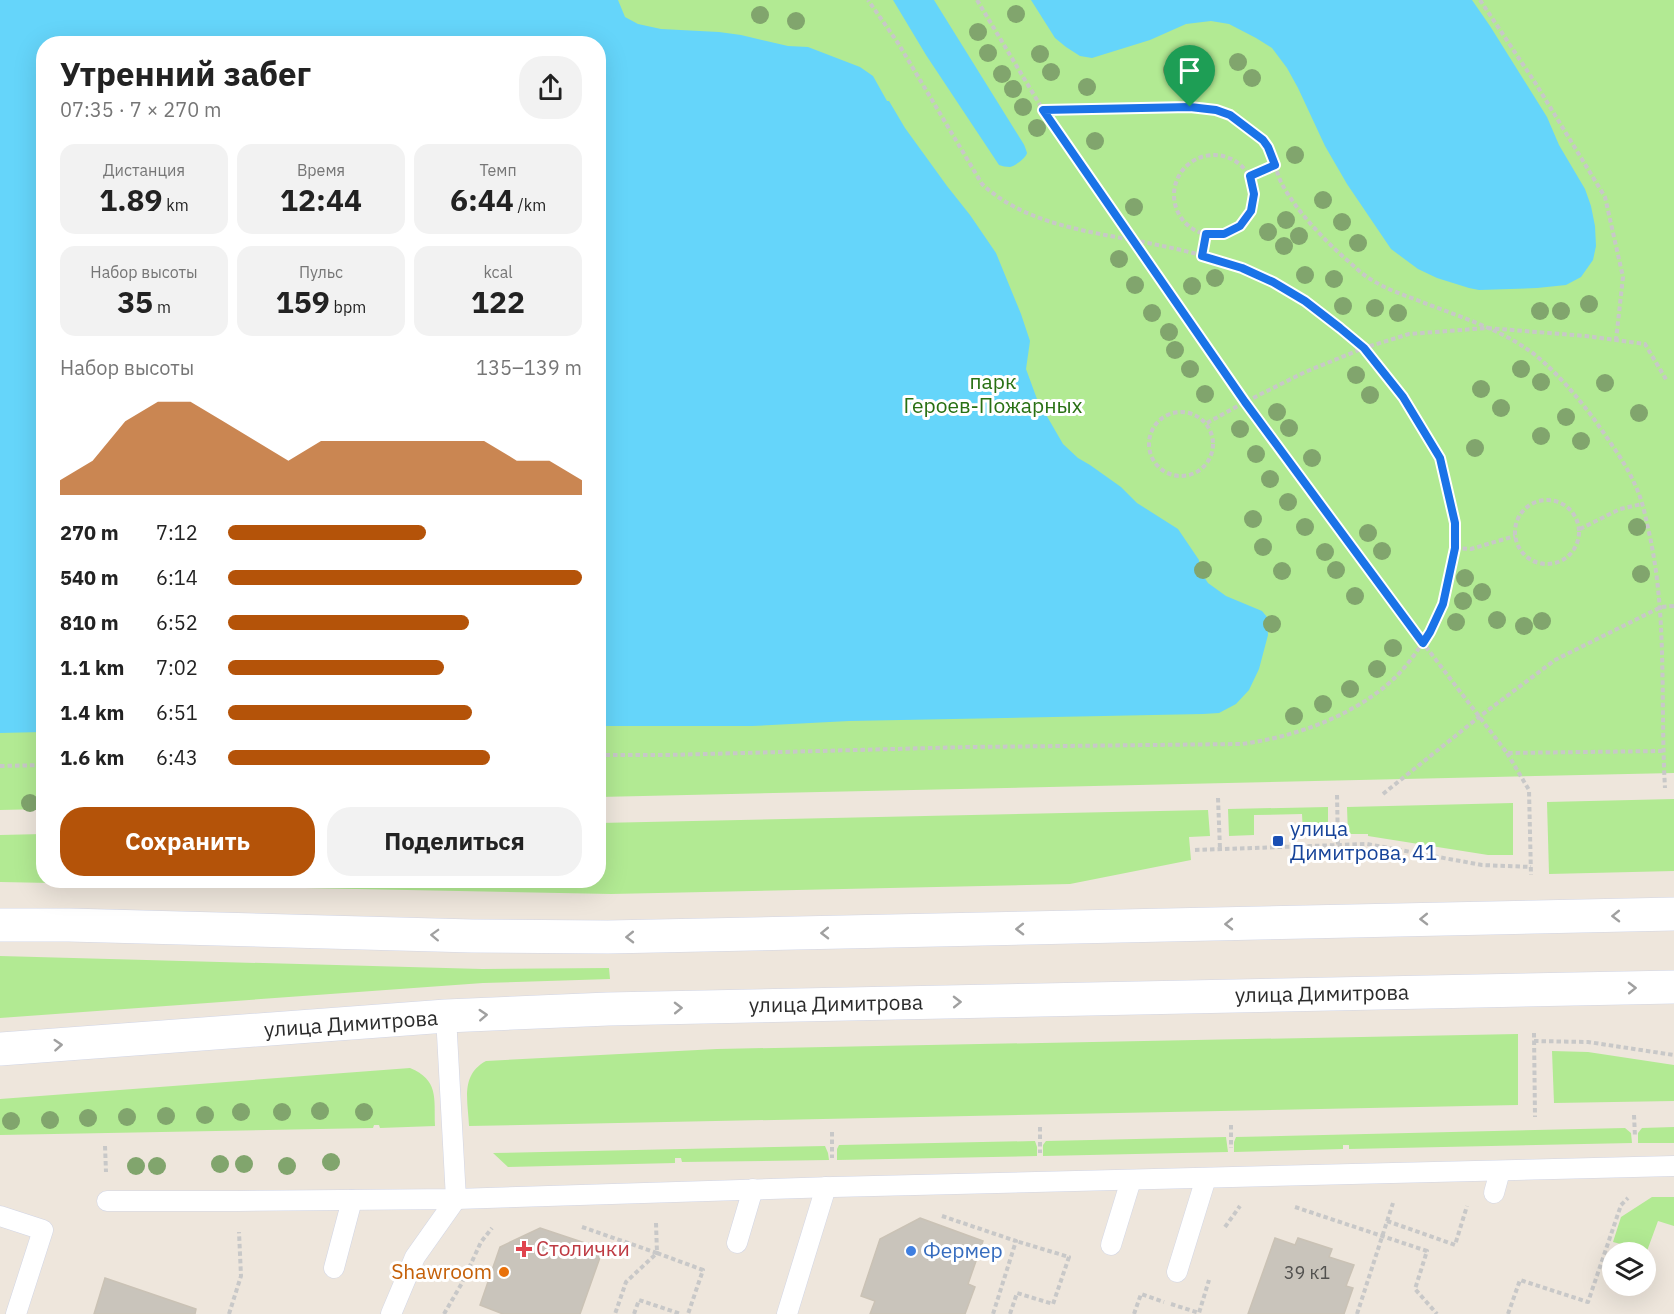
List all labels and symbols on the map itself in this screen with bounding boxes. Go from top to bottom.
pin [1164,45,1215,107]
park label: парк Героев-Пожарных [904,367,1083,419]
place label: улица Димитрова, 41 [1290,814,1437,866]
marker: улица Димитрова, 41 [1271,834,1285,848]
one-way arrow [1611,909,1620,922]
one-way arrow [1419,913,1428,926]
one-way arrow [1225,918,1234,930]
one-way arrow [1015,922,1024,935]
one-way arrow [820,926,829,939]
one-way arrow [430,929,439,942]
one-way arrow [625,930,634,943]
street label: улица Димитрова [1235,977,1409,1009]
one-way arrow [1627,982,1636,994]
street label: улица Димитрова [749,987,923,1019]
one-way arrow [953,996,962,1008]
one-way arrow [674,1001,683,1014]
street label: улица Димитрова [263,1003,439,1043]
one-way arrow [479,1008,488,1021]
one-way arrow [54,1039,63,1052]
place label: Столички [536,1234,630,1262]
place label: Фермер [923,1236,1003,1264]
marker: Столички [517,1242,531,1256]
marker: Фермер [904,1244,918,1258]
place label: Shawroom [391,1257,492,1285]
house number: 39 к1 [1284,1261,1330,1284]
marker: Shawroom [497,1265,511,1279]

